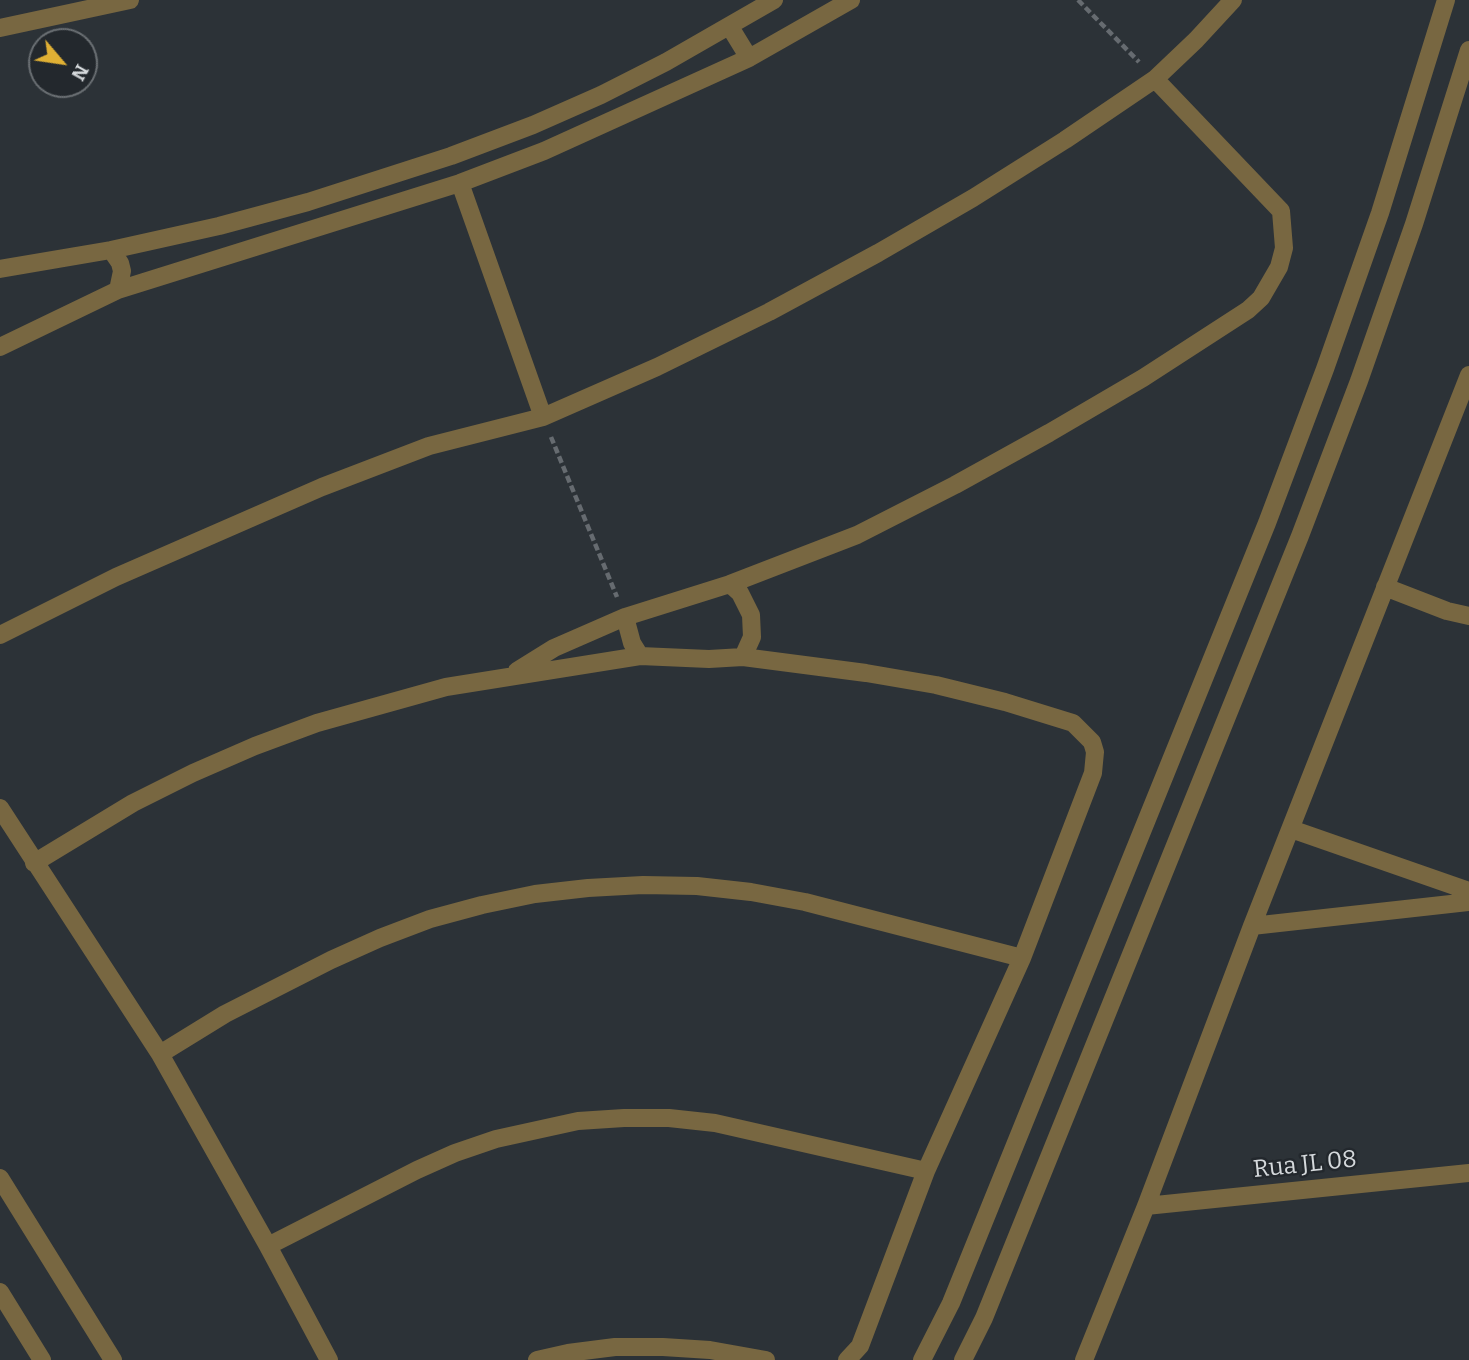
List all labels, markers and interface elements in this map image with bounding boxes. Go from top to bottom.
north arrow [28,28,98,98]
text: N [66,60,94,84]
street label: Rua JL 08 [1252,1145,1358,1185]

